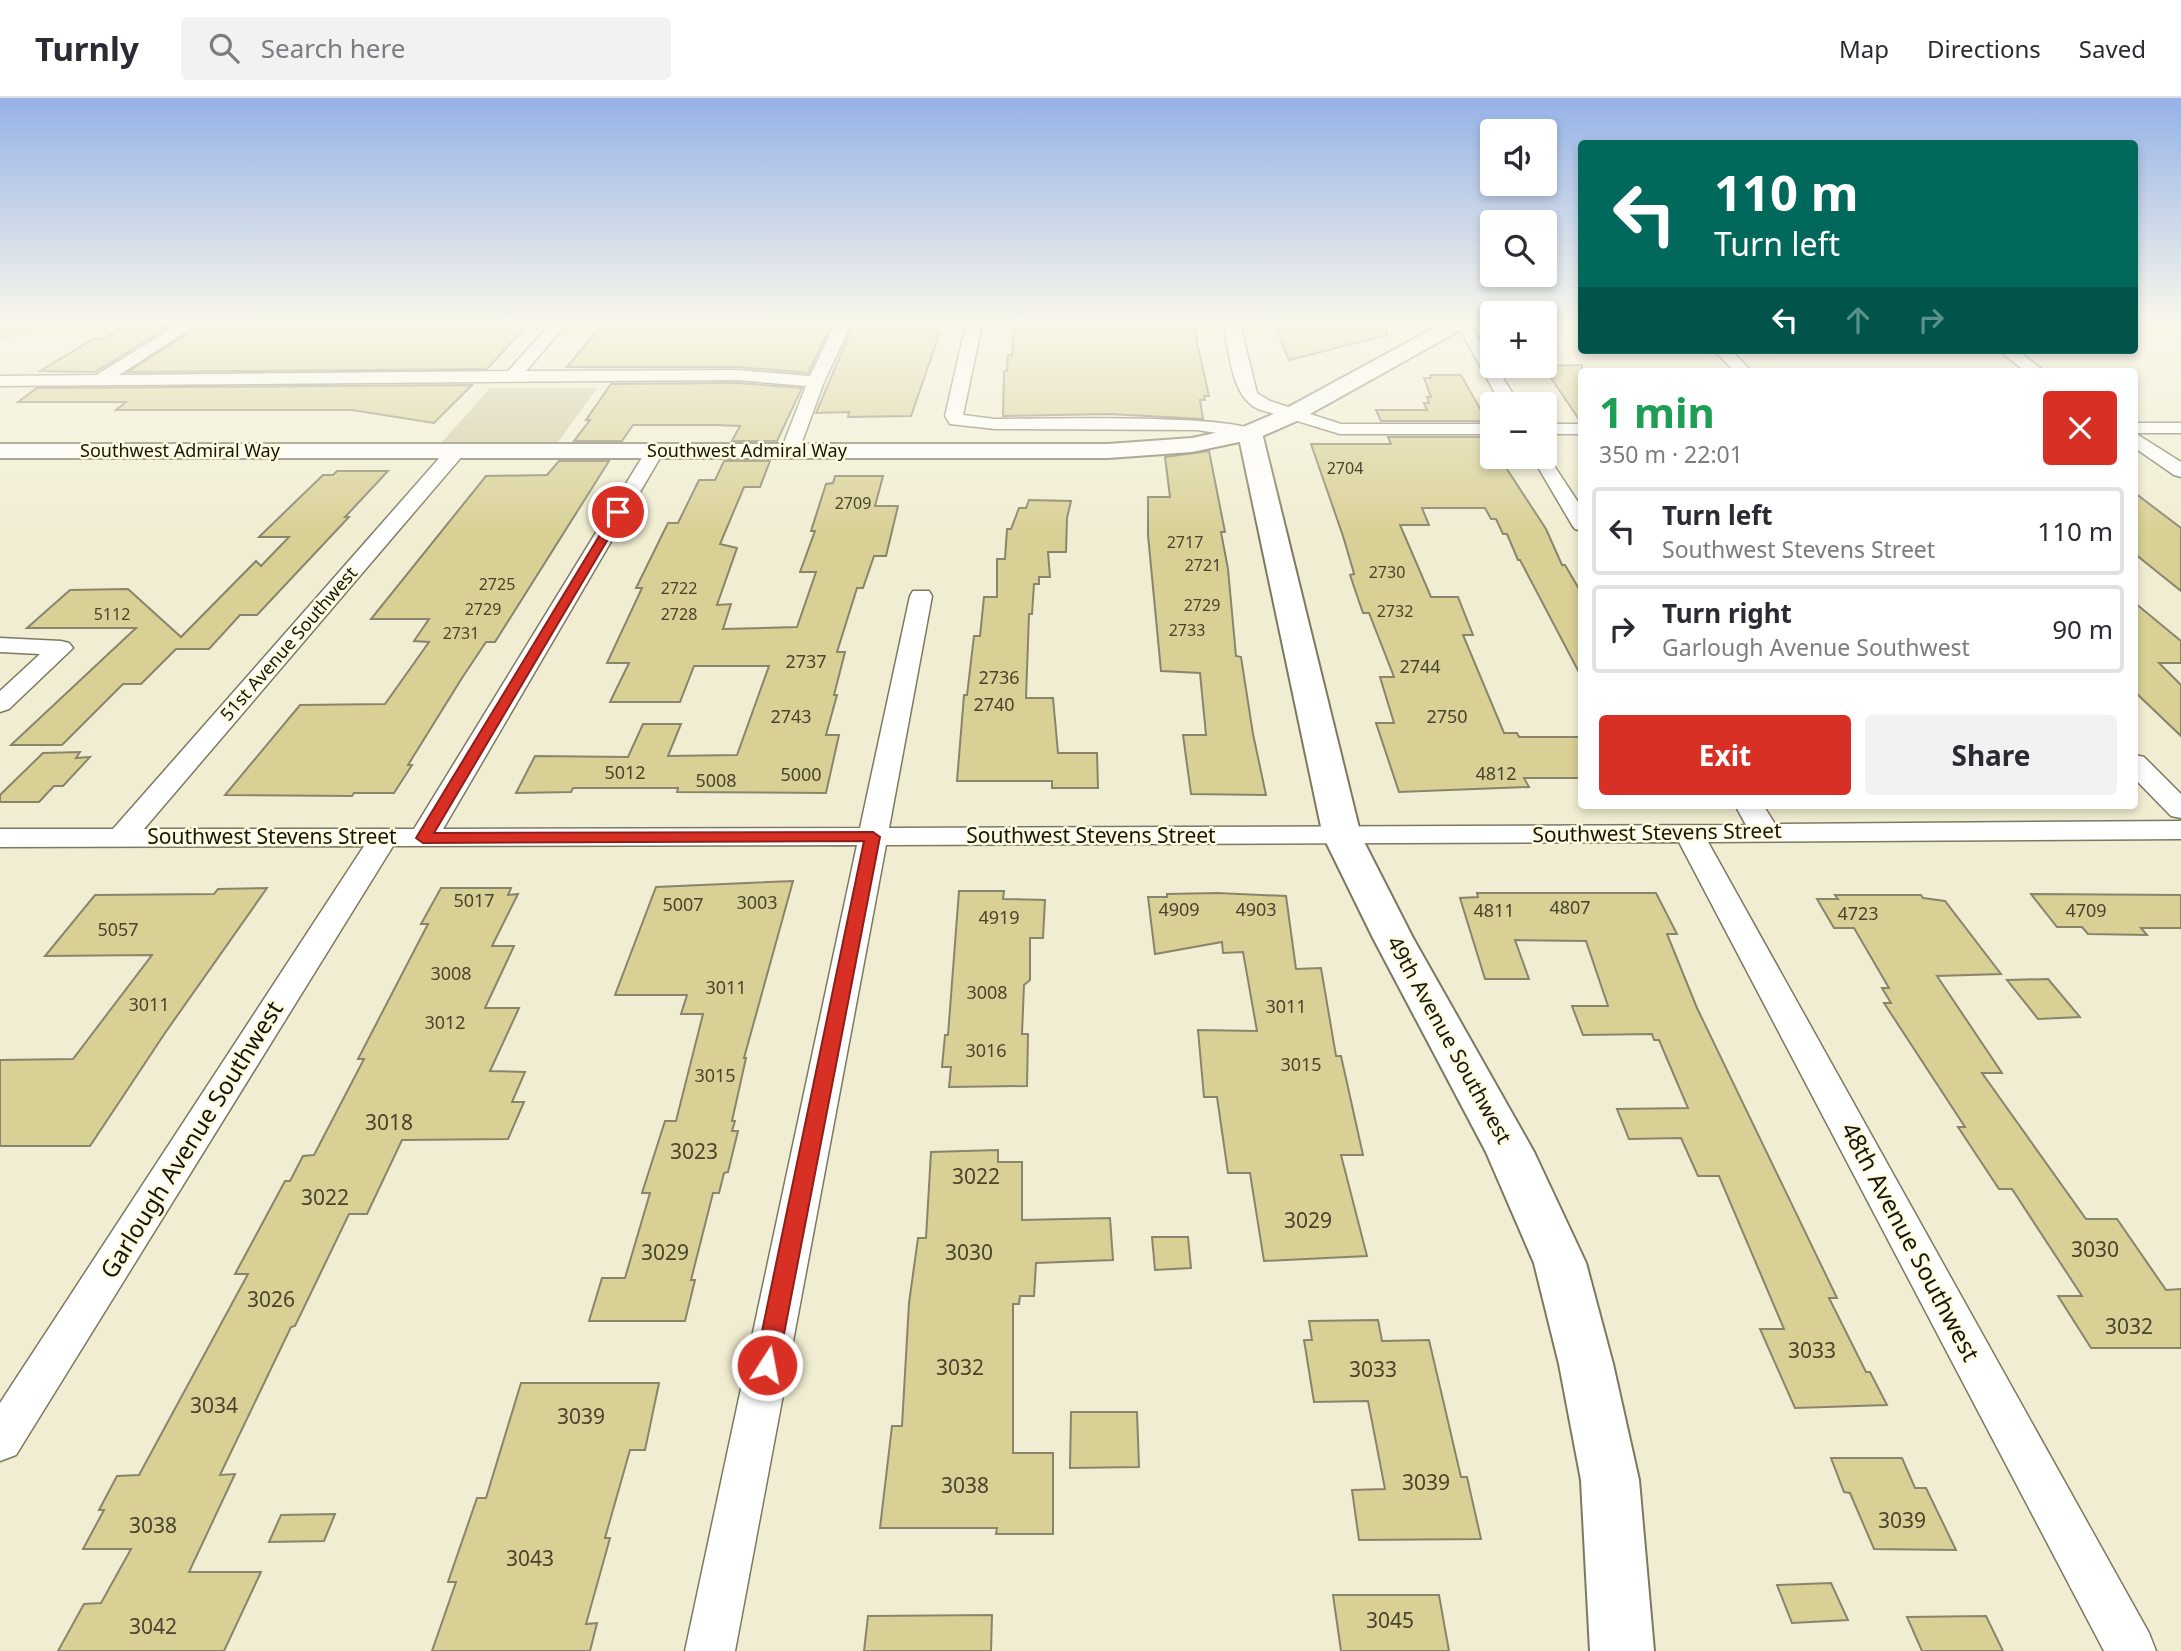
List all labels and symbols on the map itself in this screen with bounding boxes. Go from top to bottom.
street label: Southwest Admiral Way [80,438,281,462]
street label: Southwest Admiral Way [647,438,848,462]
house number: 2704 [1327,457,1363,479]
pin [588,482,648,542]
house number: 2709 [835,492,871,514]
house number: 2717 [1167,531,1203,553]
house number: 2721 [1185,554,1221,576]
street label: 51st Avenue Southwest [214,561,362,726]
house number: 2730 [1369,561,1405,583]
house number: 2725 [479,573,515,595]
house number: 2722 [661,577,697,599]
house number: 2729 [1184,594,1220,616]
house number: 2729 [465,598,501,620]
house number: 2732 [1377,600,1413,622]
house number: 5112 [94,603,130,625]
house number: 2728 [661,603,697,625]
house number: 2733 [1169,619,1205,641]
house number: 2731 [443,622,479,644]
house number: 2737 [785,649,827,673]
house number: 2744 [1399,654,1441,678]
house number: 2736 [978,665,1020,689]
house number: 2740 [973,692,1015,716]
house number: 2743 [770,704,812,728]
house number: 2750 [1426,704,1468,728]
house number: 5012 [604,760,646,784]
house number: 4812 [1475,761,1517,785]
house number: 5000 [780,762,822,786]
house number: 5008 [695,768,737,792]
street label: Southwest Stevens Street [1532,816,1782,848]
street label: Southwest Stevens Street [966,821,1216,849]
street label: Southwest Stevens Street [147,822,397,850]
house number: 5017 [453,888,495,912]
house number: 3003 [736,890,778,914]
house number: 5007 [662,892,704,916]
house number: 4807 [1549,895,1591,919]
house number: 4909 [1158,897,1200,921]
house number: 4903 [1235,897,1277,921]
house number: 4811 [1473,898,1515,922]
house number: 4709 [2065,898,2107,922]
house number: 4723 [1837,901,1879,925]
house number: 4919 [978,905,1020,929]
house number: 5057 [97,917,139,941]
street label: 49th Avenue Southwest [1381,931,1519,1149]
house number: 3008 [430,961,472,985]
house number: 3011 [705,975,747,999]
house number: 3008 [966,980,1008,1004]
house number: 3011 [128,992,170,1016]
street label: Garlough Avenue Southwest [92,994,290,1284]
house number: 3011 [1265,994,1307,1018]
house number: 3012 [424,1010,466,1034]
house number: 3016 [965,1038,1007,1062]
house number: 3015 [1280,1052,1322,1076]
house number: 3015 [694,1063,736,1087]
house number: 3018 [365,1108,413,1136]
street label: 48th Avenue Southwest [1834,1116,1989,1367]
house number: 3023 [670,1137,718,1165]
house number: 3022 [952,1162,1000,1190]
house number: 3022 [301,1183,349,1211]
house number: 3029 [1284,1206,1332,1234]
house number: 3030 [2071,1235,2119,1263]
house number: 3029 [641,1238,689,1266]
house number: 3030 [945,1238,993,1266]
house number: 3026 [247,1285,295,1313]
house number: 3032 [2105,1312,2153,1340]
position arrow [730,1328,804,1402]
house number: 3033 [1788,1336,1836,1364]
house number: 3032 [936,1353,984,1381]
house number: 3033 [1349,1355,1397,1383]
house number: 3034 [190,1391,238,1419]
house number: 3039 [557,1402,605,1430]
house number: 3039 [1402,1468,1450,1496]
house number: 3038 [941,1471,989,1499]
house number: 3039 [1878,1506,1926,1534]
house number: 3038 [129,1511,177,1539]
house number: 3043 [506,1544,554,1572]
house number: 3045 [1366,1606,1414,1634]
house number: 3042 [129,1612,177,1640]

